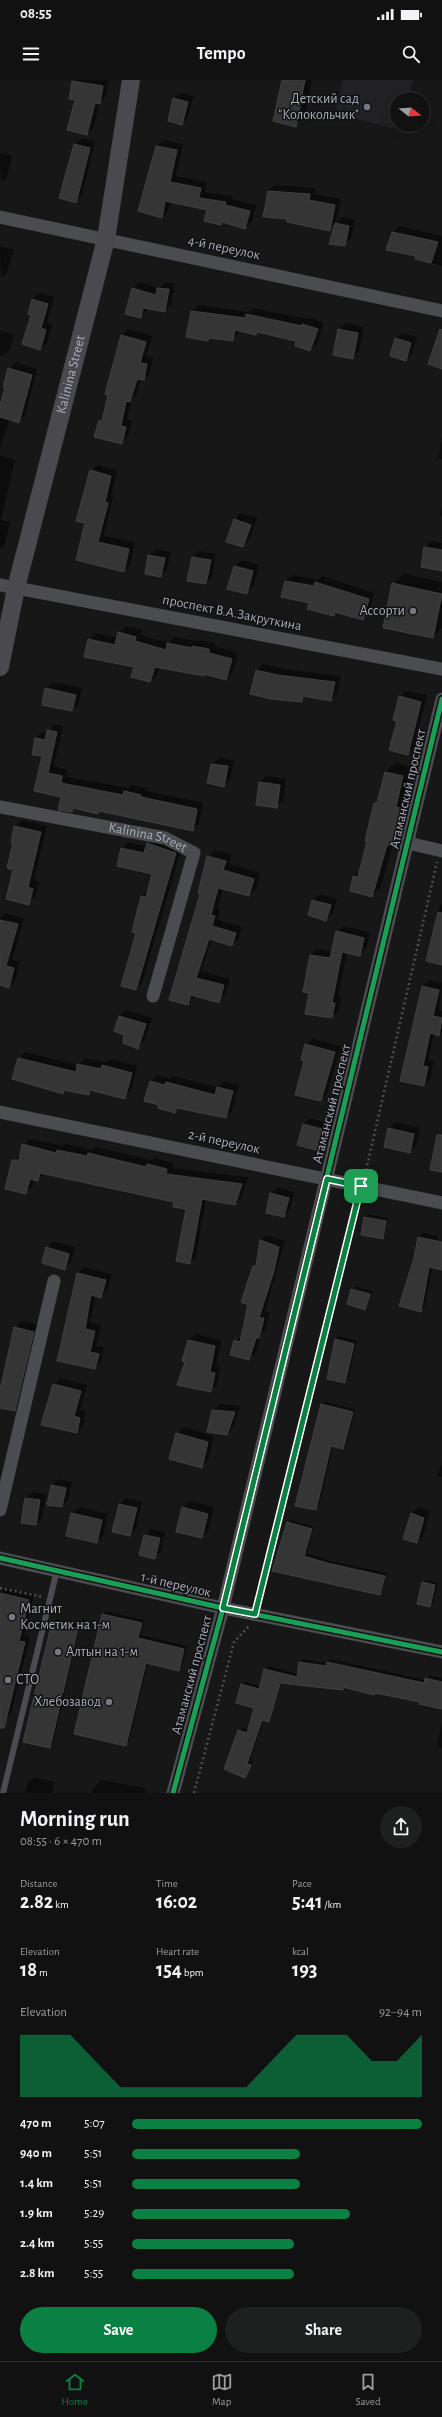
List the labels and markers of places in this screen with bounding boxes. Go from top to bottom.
place label: Детский сад "Колокольчик" [278,92,359,122]
marker: Детский сад "Колокольчик" [362,102,372,112]
place label: Ассорти [359,604,405,618]
marker: Ассорти [408,606,418,616]
pin [344,1169,378,1203]
place label: Магнит Косметик на 1-м [20,1602,110,1632]
marker: Магнит Косметик на 1-м [7,1612,17,1622]
place label: Алтын на 1-м [66,1645,138,1659]
marker: Алтын на 1-м [53,1647,63,1657]
place label: СТО [16,1673,39,1687]
marker: СТО [3,1675,13,1685]
place label: Хлебозавод [34,1695,101,1709]
marker: Хлебозавод [104,1697,114,1707]

